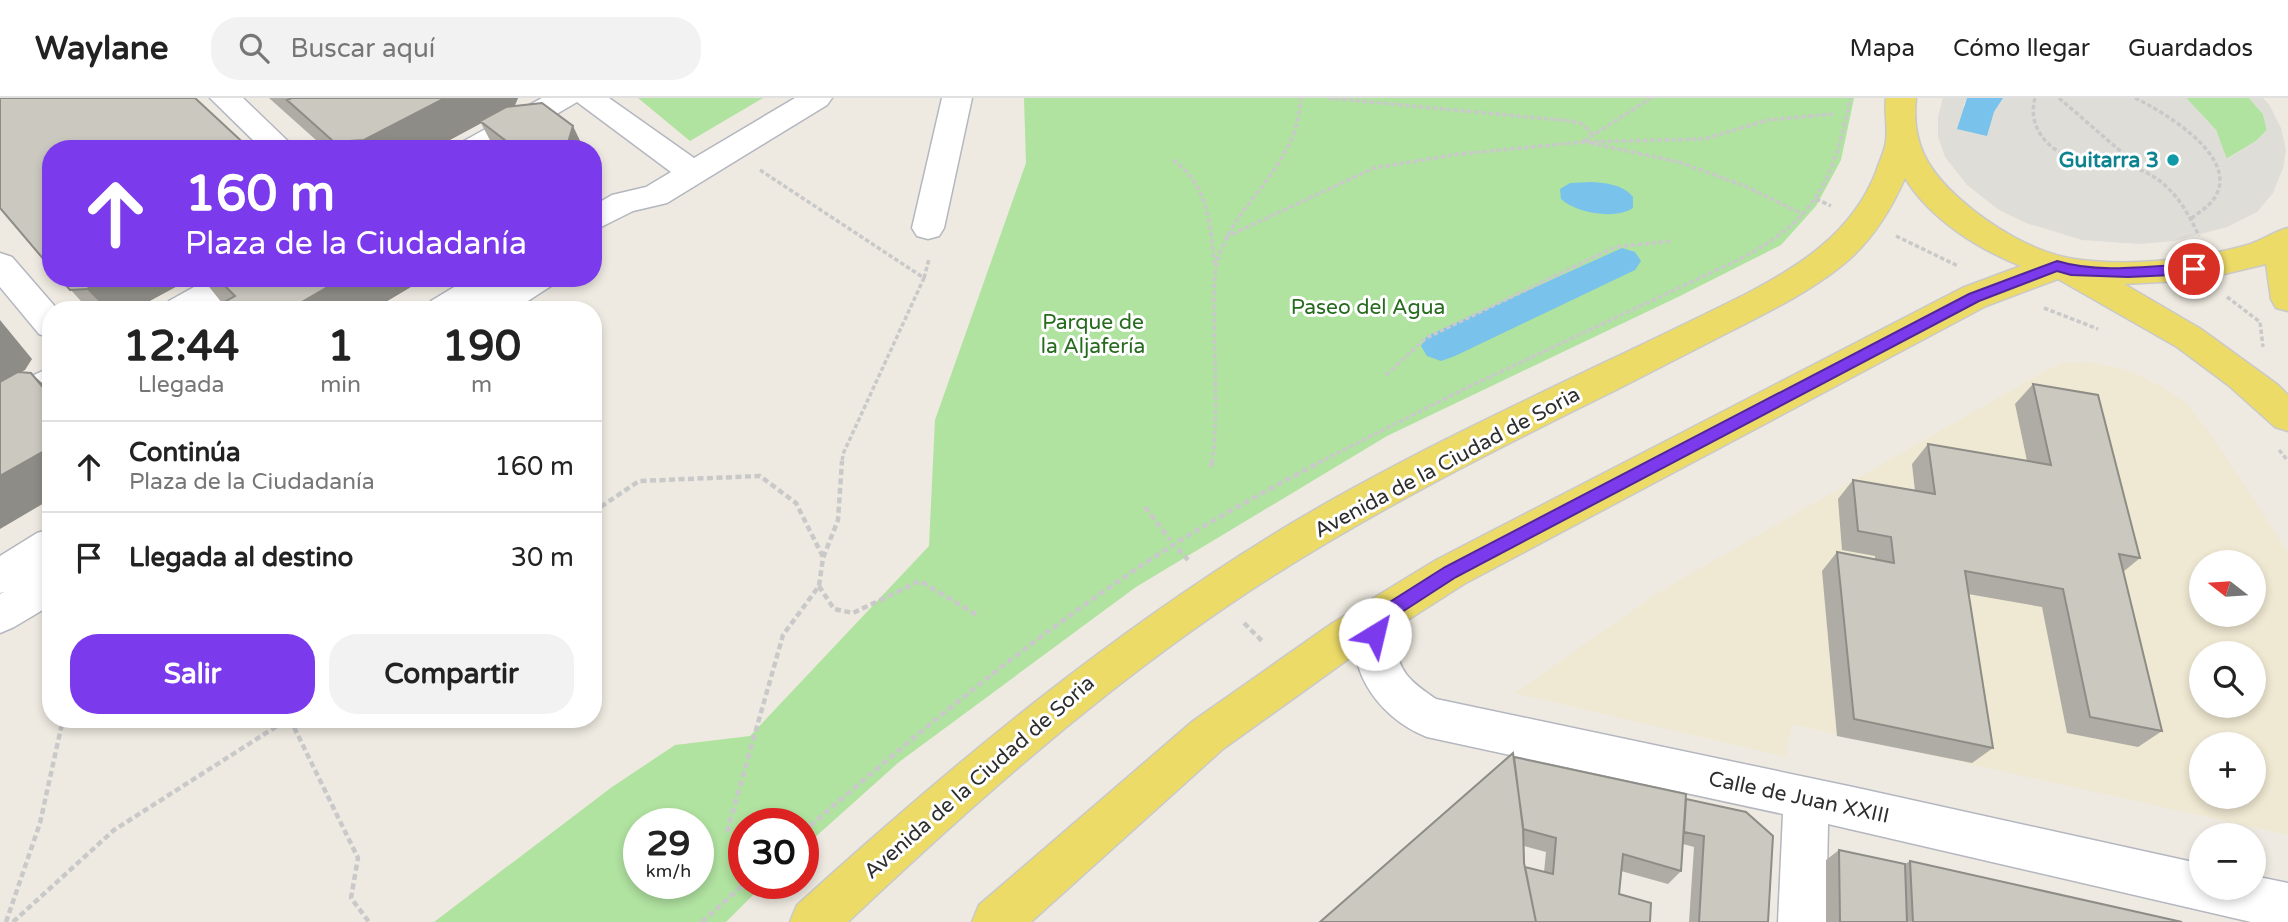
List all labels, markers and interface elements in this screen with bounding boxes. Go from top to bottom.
search box [211,17,701,80]
text: Waylane [35,29,169,68]
icon: search [235,29,273,67]
text: Buscar aquí [291,33,435,64]
text: Mapa [1850,34,1915,63]
text: Cómo llegar [1953,34,2090,63]
text: Guardados [2128,34,2253,63]
place label: Guitarra 3 [2059,148,2159,173]
marker: Guitarra 3 [2165,152,2181,168]
text: 160 m [185,165,335,224]
icon: ahead [70,168,161,259]
text: Plaza de la Ciudadanía [185,225,527,263]
pin [2164,239,2224,299]
icon: arrive [2175,250,2213,288]
park label: Paseo del Agua [1291,295,1445,320]
park label: Parque de la Aljafería [1041,310,1145,359]
text: 12:44 [123,321,239,372]
text: 1 [327,321,354,372]
text: 190 [442,321,521,372]
text: Llegada [138,371,225,399]
text: min [320,371,361,399]
text: m [471,371,492,399]
street label: Avenida de la Ciudad de Soria [1310,382,1584,543]
text: Continúa [129,437,241,468]
icon: ahead [70,448,108,486]
text: 160 m [494,451,574,482]
text: Plaza de la Ciudadanía [129,468,375,496]
icon: arrive [70,539,108,577]
text: Llegada al destino [129,542,353,573]
text: 30 m [511,542,574,573]
north arrow [2189,550,2266,626]
map controls [2189,550,2266,900]
position arrow [1338,597,1412,671]
button: Salir [70,634,315,714]
button: Compartir [329,634,574,714]
button: search [2189,641,2266,718]
street label: Avenida de la Ciudad de Soria [859,670,1100,884]
button: + [2189,732,2266,809]
street label: Calle de Juan XXIII [1706,766,1892,829]
speed limit sign: 30 [728,808,819,899]
text: 29 [647,823,690,865]
button: − [2189,823,2266,900]
text: km/h [646,860,691,882]

